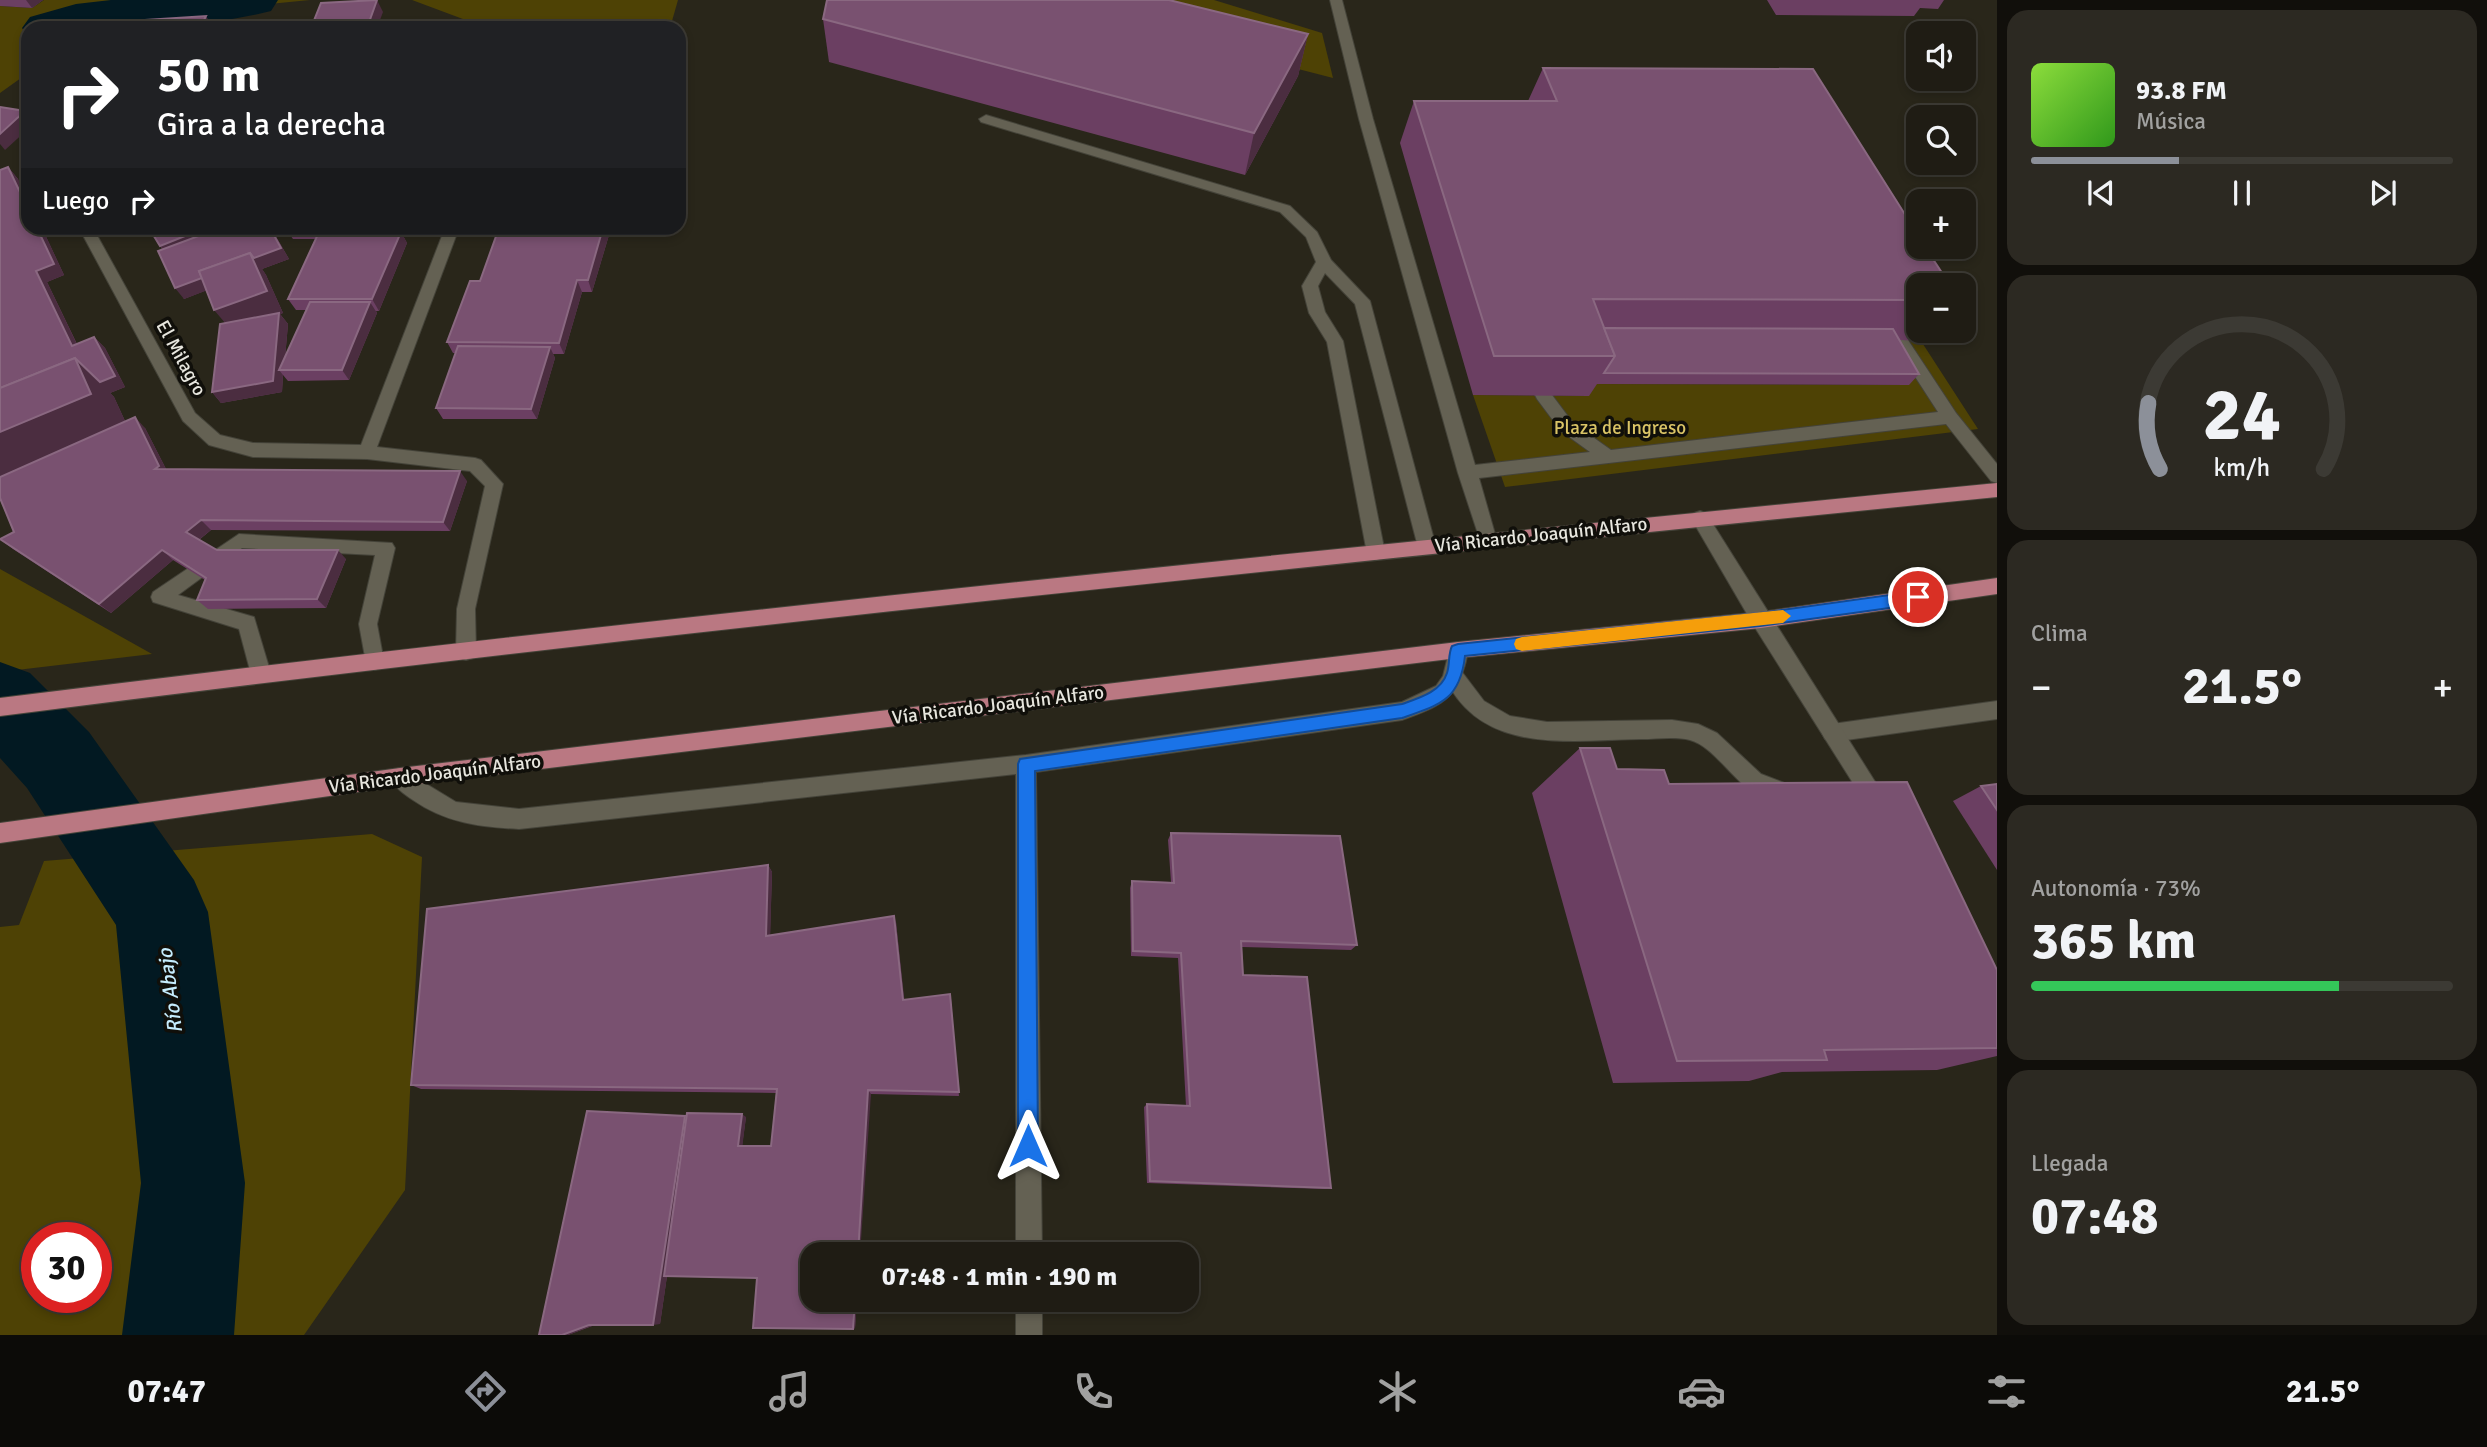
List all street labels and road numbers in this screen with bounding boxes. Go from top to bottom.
street label: El Milagro [150,316,212,400]
street label: Vía Ricardo Joaquín Alfaro [1434,512,1648,558]
street label: Vía Ricardo Joaquín Alfaro [891,680,1105,730]
street label: Vía Ricardo Joaquín Alfaro [328,749,542,799]

